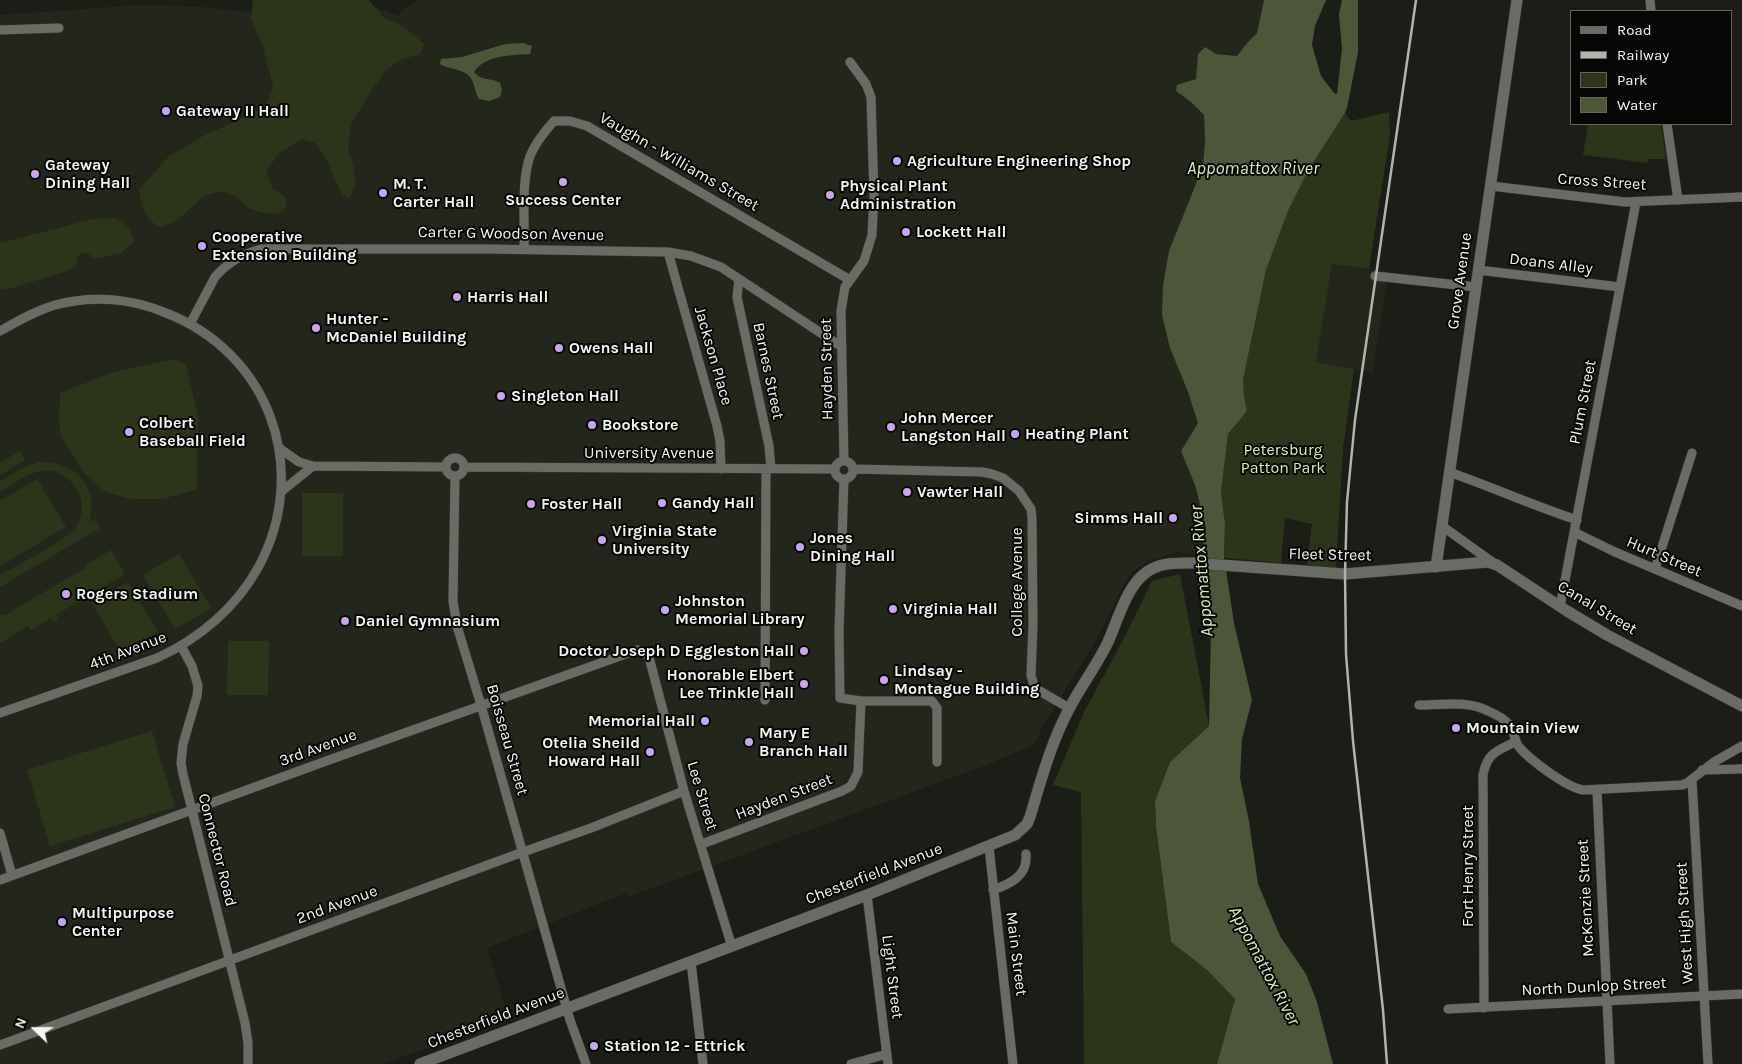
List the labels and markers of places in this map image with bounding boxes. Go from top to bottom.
place label: Gateway II Hall [176,101,289,121]
marker: Gateway II Hall [160,105,172,117]
place label: Agriculture Engineering Shop [907,151,1131,171]
place label: Gateway Dining Hall [45,155,130,193]
marker: Agriculture Engineering Shop [891,155,903,167]
marker: Gateway Dining Hall [29,168,41,180]
place label: M. T. Carter Hall [393,174,474,212]
marker: Success Center [557,176,569,188]
place label: Physical Plant Administration [840,176,956,214]
marker: M. T. Carter Hall [377,187,389,199]
marker: Physical Plant Administration [824,189,836,201]
place label: Success Center [505,190,621,210]
place label: Lockett Hall [916,222,1006,242]
marker: Lockett Hall [900,226,912,238]
place label: Cooperative Extension Building [212,227,357,265]
marker: Cooperative Extension Building [196,240,208,252]
place label: Harris Hall [467,287,548,307]
marker: Harris Hall [451,291,463,303]
place label: Hunter - McDaniel Building [326,309,466,347]
marker: Hunter - McDaniel Building [310,322,322,334]
place label: Owens Hall [569,338,653,358]
marker: Owens Hall [553,342,565,354]
place label: Singleton Hall [511,386,619,406]
marker: Singleton Hall [495,390,507,402]
place label: John Mercer Langston Hall [901,408,1006,446]
place label: Colbert Baseball Field [139,413,246,451]
place label: Bookstore [602,415,679,435]
marker: Bookstore [586,419,598,431]
marker: John Mercer Langston Hall [885,421,897,433]
place label: Heating Plant [1025,424,1129,444]
marker: Colbert Baseball Field [123,426,135,438]
marker: Heating Plant [1009,428,1021,440]
place label: Vawter Hall [917,482,1003,502]
marker: Vawter Hall [901,486,913,498]
place label: Gandy Hall [672,493,754,513]
place label: Foster Hall [541,494,622,514]
marker: Gandy Hall [656,497,668,509]
marker: Foster Hall [525,498,537,510]
place label: Simms Hall [1074,508,1163,528]
marker: Simms Hall [1167,512,1179,524]
place label: Virginia State University [612,521,717,559]
place label: Jones Dining Hall [810,528,895,566]
marker: Virginia State University [596,534,608,546]
marker: Jones Dining Hall [794,541,806,553]
place label: Rogers Stadium [76,584,198,604]
marker: Rogers Stadium [60,588,72,600]
place label: Johnston Memorial Library [675,591,804,629]
place label: Virginia Hall [903,599,998,619]
marker: Virginia Hall [887,603,899,615]
marker: Johnston Memorial Library [659,604,671,616]
place label: Daniel Gymnasium [355,611,500,631]
marker: Daniel Gymnasium [339,615,351,627]
place label: Doctor Joseph D Eggleston Hall [558,641,794,661]
marker: Doctor Joseph D Eggleston Hall [798,645,810,657]
place label: Lindsay - Montague Building [894,661,1039,699]
place label: Honorable Elbert Lee Trinkle Hall [667,665,794,703]
marker: Lindsay - Montague Building [878,674,890,686]
marker: Honorable Elbert Lee Trinkle Hall [798,678,810,690]
place label: Memorial Hall [588,711,695,731]
marker: Memorial Hall [699,715,711,727]
place label: Mountain View [1466,718,1579,738]
marker: Mountain View [1450,722,1462,734]
place label: Mary E Branch Hall [759,723,848,761]
place label: Otelia Sheild Howard Hall [542,733,640,771]
marker: Mary E Branch Hall [743,736,755,748]
marker: Otelia Sheild Howard Hall [644,746,656,758]
place label: Multipurpose Center [72,903,174,941]
marker: Multipurpose Center [56,916,68,928]
place label: Station 12 - Ettrick [604,1036,745,1056]
marker: Station 12 - Ettrick [588,1040,600,1052]

